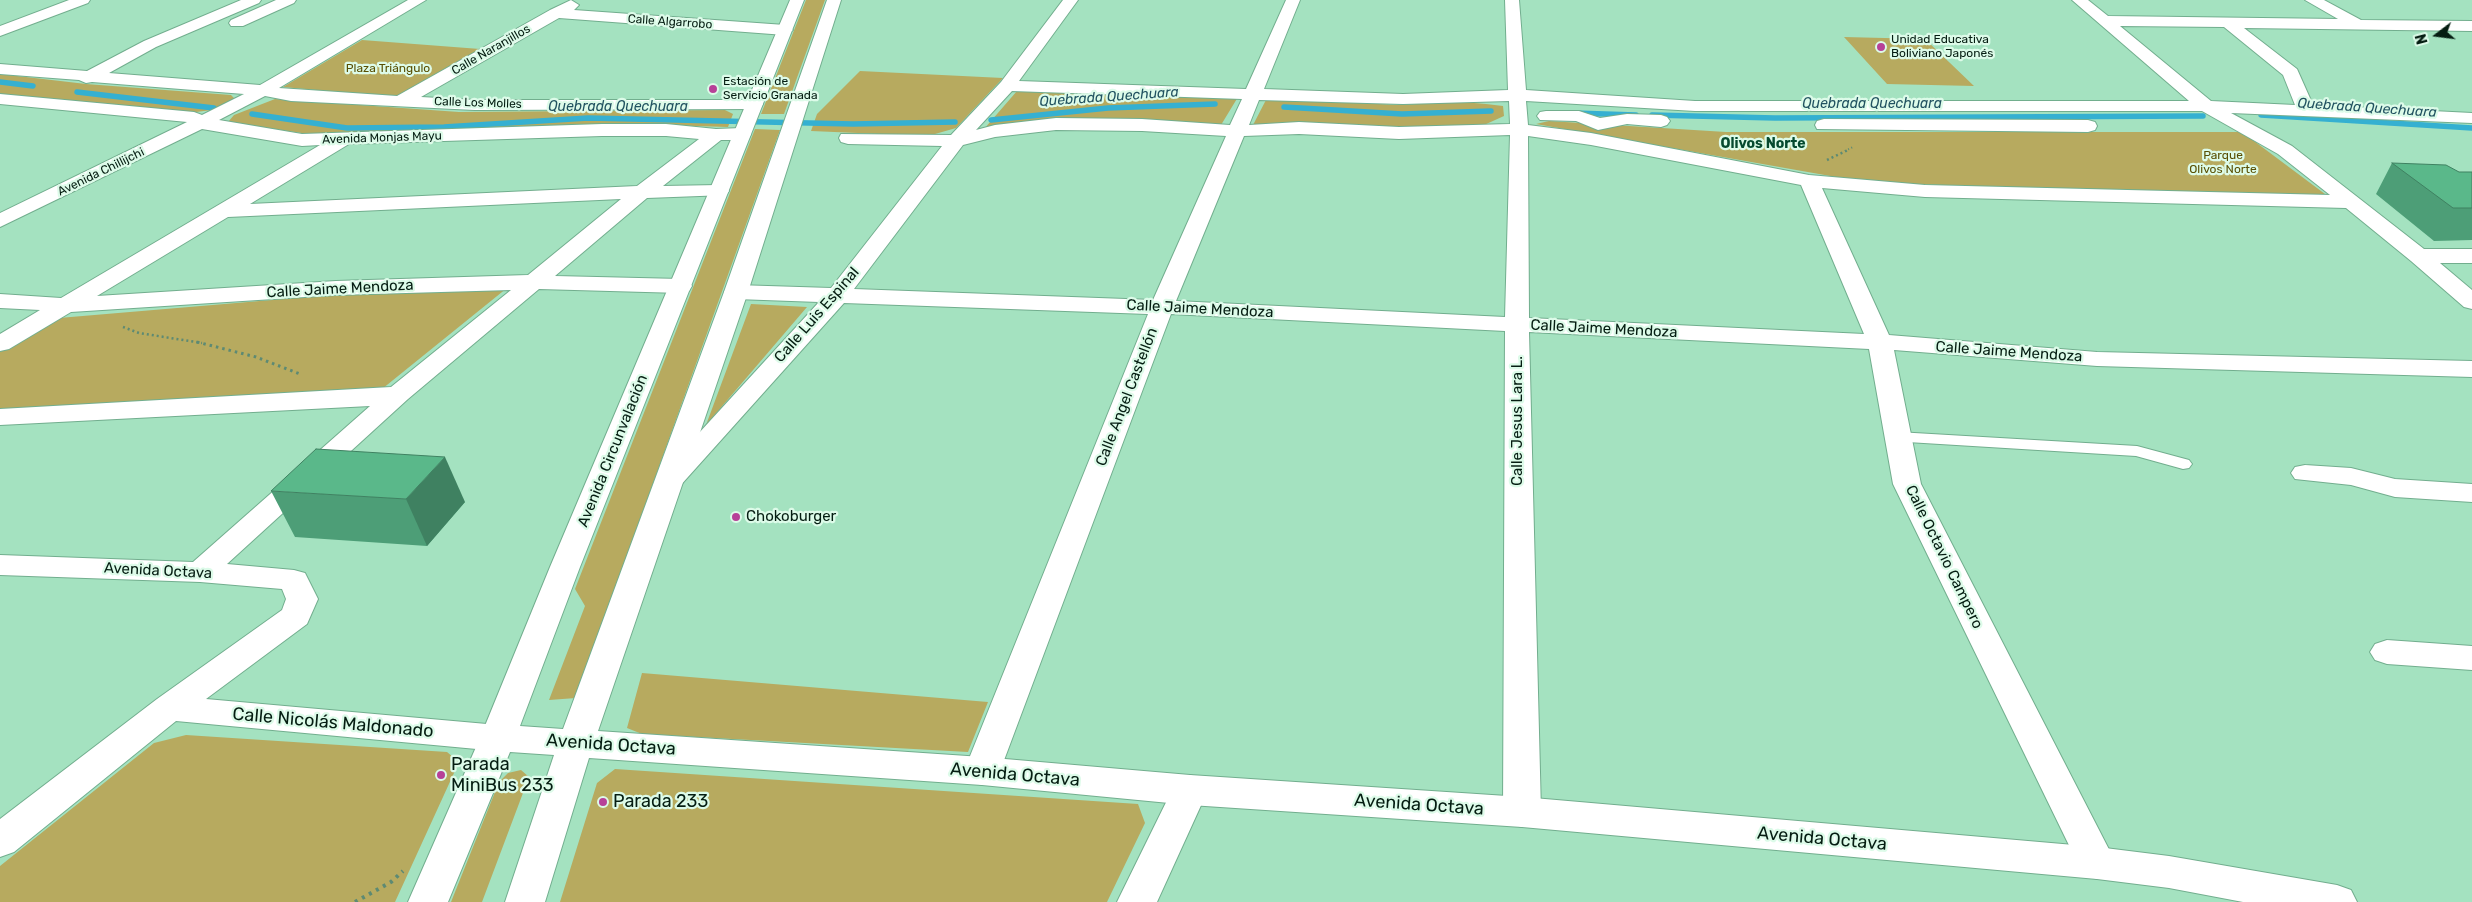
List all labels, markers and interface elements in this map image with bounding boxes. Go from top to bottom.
north arrow [2412,10,2462,60]
street label: Calle Algarrobo [627,12,713,32]
street label: Calle Naranjillos [449,22,533,78]
text: N [2413,32,2432,46]
place label: Unidad Educativa Boliviano Japonés [1891,33,1993,61]
marker: Unidad Educativa Boliviano Japonés [1875,41,1887,53]
park label: Plaza Triángulo [346,62,430,76]
place label: Estación de Servicio Granada [723,75,818,103]
marker: Estación de Servicio Granada [707,83,719,95]
water label: Quebrada Quechuara [1039,84,1179,110]
street label: Calle Los Molles [434,94,522,112]
water label: Quebrada Quechuara [2297,95,2437,121]
water label: Quebrada Quechuara [1802,96,1942,112]
water label: Quebrada Quechuara [548,99,688,115]
street label: Avenida Monjas Mayu [322,129,442,147]
district label: Olivos Norte [1720,136,1806,152]
street label: Avenida Chillijchi [55,145,147,199]
park label: Parque Olivos Norte [2189,149,2257,177]
street label: Calle Luis Espinal [771,264,863,366]
street label: Calle Jaime Mendoza [266,276,414,302]
street label: Calle Jaime Mendoza [1126,296,1274,322]
street label: Calle Jaime Mendoza [1530,316,1678,342]
street label: Calle Angel Castellón [1092,325,1162,469]
street label: Calle Jaime Mendoza [1935,338,2083,366]
street label: Calle Jesus Lara L. [1509,356,1527,486]
street label: Avenida Circunvalación [574,372,652,530]
street label: Calle Octavio Campero [1901,482,1987,632]
place label: Chokoburger [746,508,836,526]
marker: Chokoburger [730,511,742,523]
street label: Avenida Octava [103,559,213,583]
street label: Calle Nicolás Maldonado [232,703,434,743]
street label: Avenida Octava [545,730,677,760]
place label: Parada MiniBus 233 [451,754,554,796]
street label: Avenida Octava [949,759,1081,791]
marker: Parada MiniBus 233 [435,769,447,781]
street label: Avenida Octava [1353,790,1485,820]
place label: Parada 233 [613,791,708,813]
marker: Parada 233 [597,796,609,808]
street label: Avenida Octava [1756,823,1888,855]

